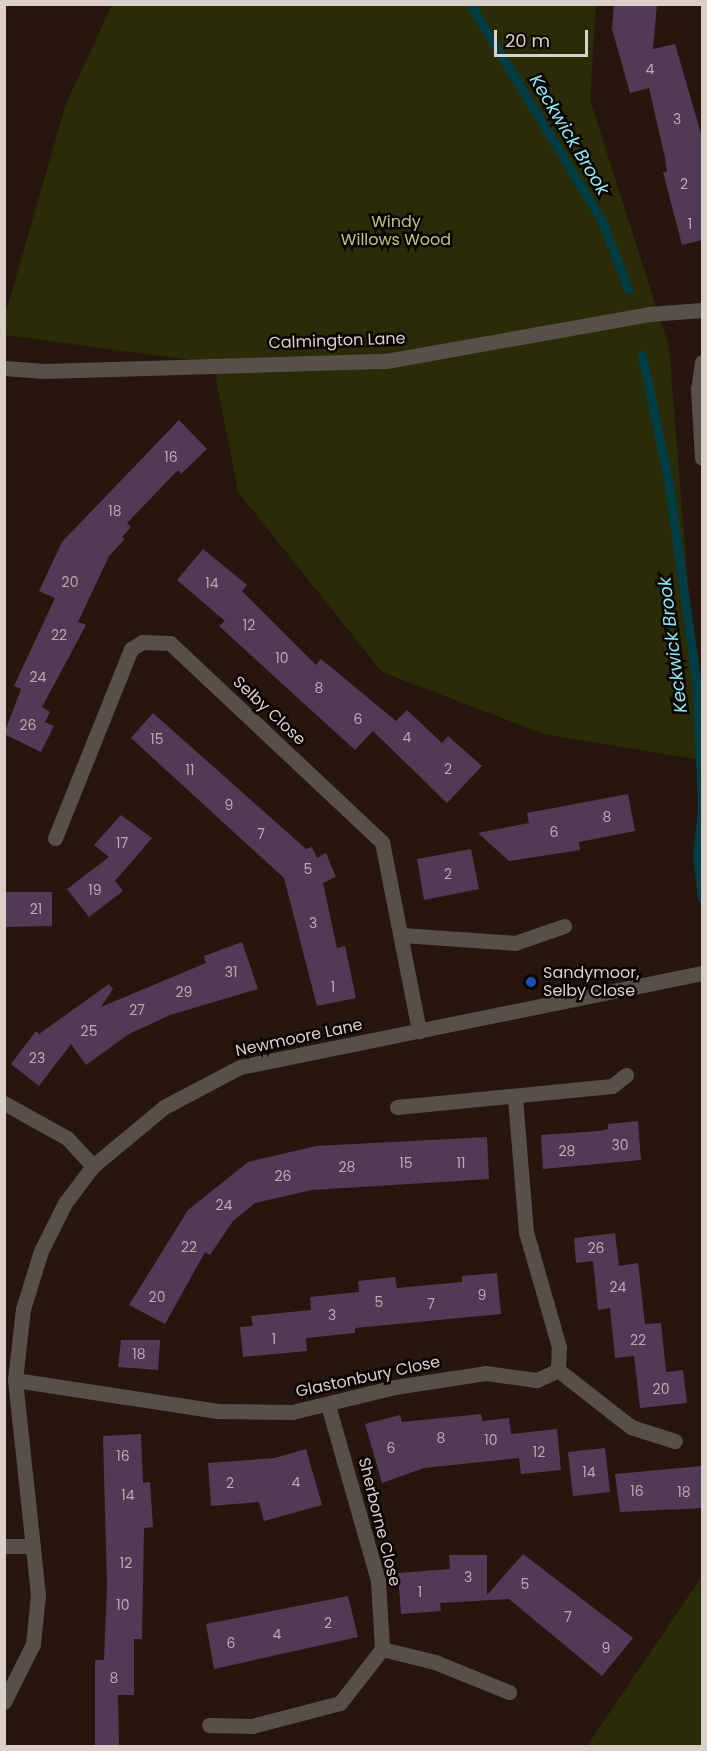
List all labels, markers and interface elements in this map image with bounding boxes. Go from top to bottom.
scale bar [497,18,592,56]
text: 20 m [505,28,550,53]
house number: 4 [646,61,654,77]
water label: Keckwick Brook [524,71,614,199]
house number: 3 [673,111,681,127]
house number: 2 [680,176,688,192]
park label: Windy Willows Wood [341,212,451,250]
house number: 1 [688,216,692,232]
street label: Calmington Lane [268,329,406,353]
house number: 16 [164,449,178,465]
house number: 18 [108,503,122,519]
house number: 20 [62,574,78,590]
house number: 14 [205,575,219,591]
water label: Keckwick Brook [654,576,692,714]
house number: 12 [243,617,255,633]
house number: 22 [51,627,67,643]
house number: 10 [275,650,289,666]
house number: 24 [30,669,46,685]
street label: Selby Close [229,673,309,749]
house number: 8 [315,680,323,696]
house number: 6 [354,711,362,727]
house number: 26 [20,717,36,733]
house number: 4 [403,729,411,745]
house number: 15 [150,731,164,747]
house number: 2 [444,761,452,777]
house number: 11 [186,762,194,778]
house number: 9 [225,797,233,813]
house number: 8 [603,809,611,825]
house number: 6 [550,824,558,840]
house number: 7 [257,826,265,842]
house number: 17 [116,835,128,851]
house number: 5 [304,861,312,877]
house number: 2 [444,866,452,882]
house number: 19 [88,882,102,898]
house number: 21 [30,901,42,917]
house number: 3 [309,915,317,931]
place label: Sandymoor, Selby Close [543,963,639,1001]
house number: 31 [225,964,237,980]
marker: Sandymoor, Selby Close [524,975,538,989]
house number: 1 [331,979,335,995]
house number: 29 [176,984,192,1000]
house number: 27 [129,1002,145,1018]
street label: Newmoore Lane [234,1015,364,1061]
house number: 25 [81,1023,97,1039]
house number: 23 [29,1050,45,1066]
house number: 30 [611,1137,629,1153]
house number: 28 [559,1143,575,1159]
house number: 15 [399,1155,413,1171]
house number: 11 [457,1155,465,1171]
house number: 28 [339,1159,355,1175]
house number: 26 [275,1168,291,1184]
house number: 24 [216,1197,232,1213]
house number: 22 [181,1239,197,1255]
house number: 26 [588,1240,604,1256]
house number: 24 [610,1279,626,1295]
house number: 9 [478,1287,486,1303]
house number: 20 [149,1289,165,1305]
house number: 5 [375,1294,383,1310]
house number: 7 [427,1296,435,1312]
house number: 3 [328,1307,336,1323]
house number: 1 [272,1331,276,1347]
house number: 22 [630,1332,646,1348]
house number: 18 [132,1346,146,1362]
street label: Glastonbury Close [294,1352,442,1402]
house number: 20 [653,1381,669,1397]
house number: 8 [437,1430,445,1446]
house number: 10 [484,1432,498,1448]
house number: 6 [387,1440,395,1456]
house number: 12 [533,1444,545,1460]
house number: 16 [116,1448,130,1464]
street label: Sherborne Close [354,1456,404,1588]
house number: 14 [582,1464,596,1480]
house number: 4 [292,1474,300,1490]
house number: 2 [226,1475,234,1491]
house number: 16 [630,1483,644,1499]
house number: 18 [677,1484,691,1500]
house number: 14 [121,1487,135,1503]
house number: 12 [120,1555,132,1571]
house number: 3 [464,1569,472,1585]
house number: 5 [521,1576,529,1592]
house number: 1 [418,1584,422,1600]
house number: 10 [116,1597,130,1613]
house number: 7 [564,1609,572,1625]
house number: 2 [324,1615,332,1631]
house number: 4 [273,1626,281,1642]
house number: 6 [227,1635,235,1651]
house number: 9 [602,1640,610,1656]
house number: 8 [110,1670,118,1686]

